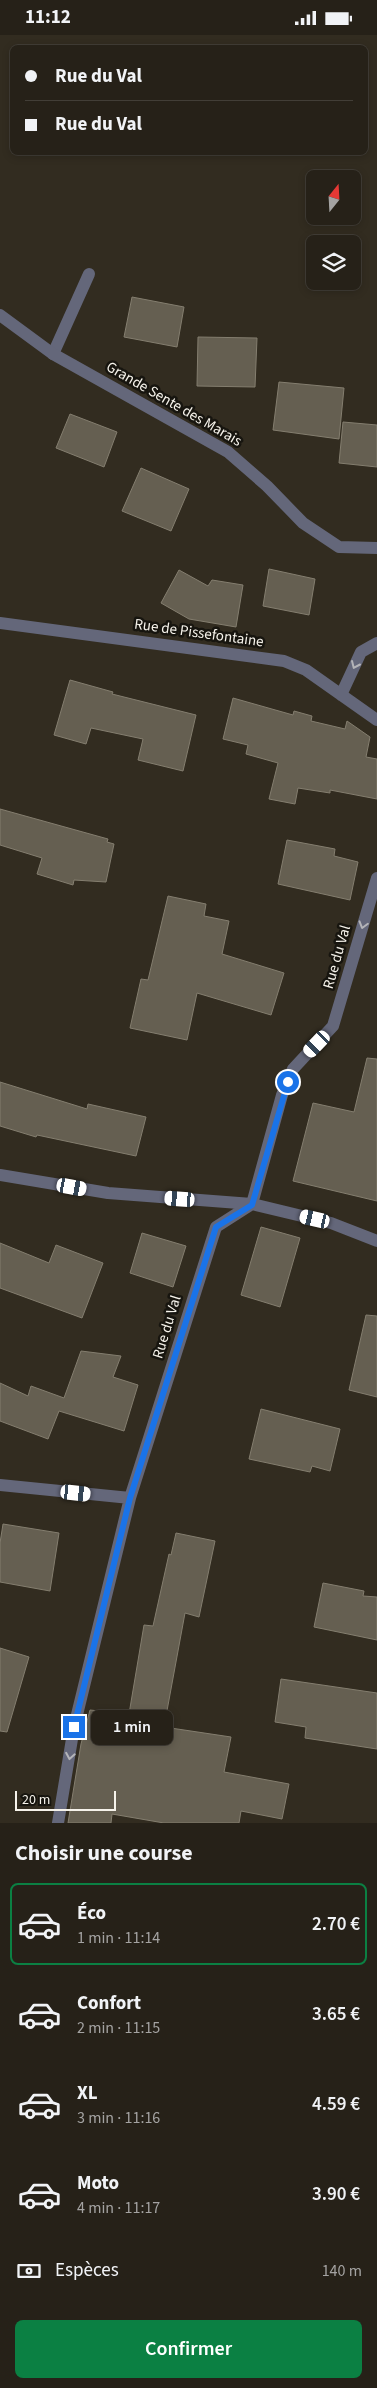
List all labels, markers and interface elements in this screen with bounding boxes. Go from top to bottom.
text: 11:12 [25,4,71,31]
text: Rue du Val [55,63,142,90]
text: Rue du Val [55,111,142,138]
north arrow [306,170,361,225]
map controls [306,170,361,290]
button: layers [306,235,361,290]
street label: Grande Sente des Marais [102,357,246,451]
street label: Rue de Pissefontaine [133,614,265,652]
one-way arrow [350,660,361,669]
one-way arrow [359,920,369,929]
street label: Rue du Val [318,923,356,991]
car [301,1028,332,1060]
route start [277,1071,299,1093]
car [55,1177,88,1197]
car [164,1190,195,1208]
car [298,1208,331,1230]
street label: Rue du Val [147,1292,187,1361]
car [60,1484,91,1502]
callout: 1 min [92,1709,174,1745]
route end [63,1716,85,1738]
text: 1 min [113,1716,151,1738]
one-way arrow [65,1751,75,1760]
scale bar [15,1788,116,1811]
text: 20 m [22,1790,50,1810]
text: Choisir une course [15,1837,193,1869]
text: Éco [77,1900,106,1927]
icon: car [17,1902,62,1947]
text: 2.70 € [312,1911,360,1938]
text: 1 min · 11:14 [77,1927,160,1949]
text: Confort [77,1990,141,2017]
icon: car [17,1992,62,2037]
text: 3.65 € [312,2001,360,2028]
text: 2 min · 11:15 [77,2017,160,2039]
text: XL [77,2080,98,2107]
icon: car [17,2082,62,2127]
text: 4.59 € [312,2091,360,2118]
text: 3 min · 11:16 [77,2107,160,2129]
text: Moto [77,2170,119,2197]
icon: car [17,2172,62,2217]
text: 3.90 € [312,2181,360,2208]
text: 4 min · 11:17 [77,2197,160,2219]
icon: cash [15,2257,43,2285]
text: Espèces [55,2257,119,2284]
text: 140 m [322,2260,362,2282]
button: Confirmer [15,2320,362,2378]

